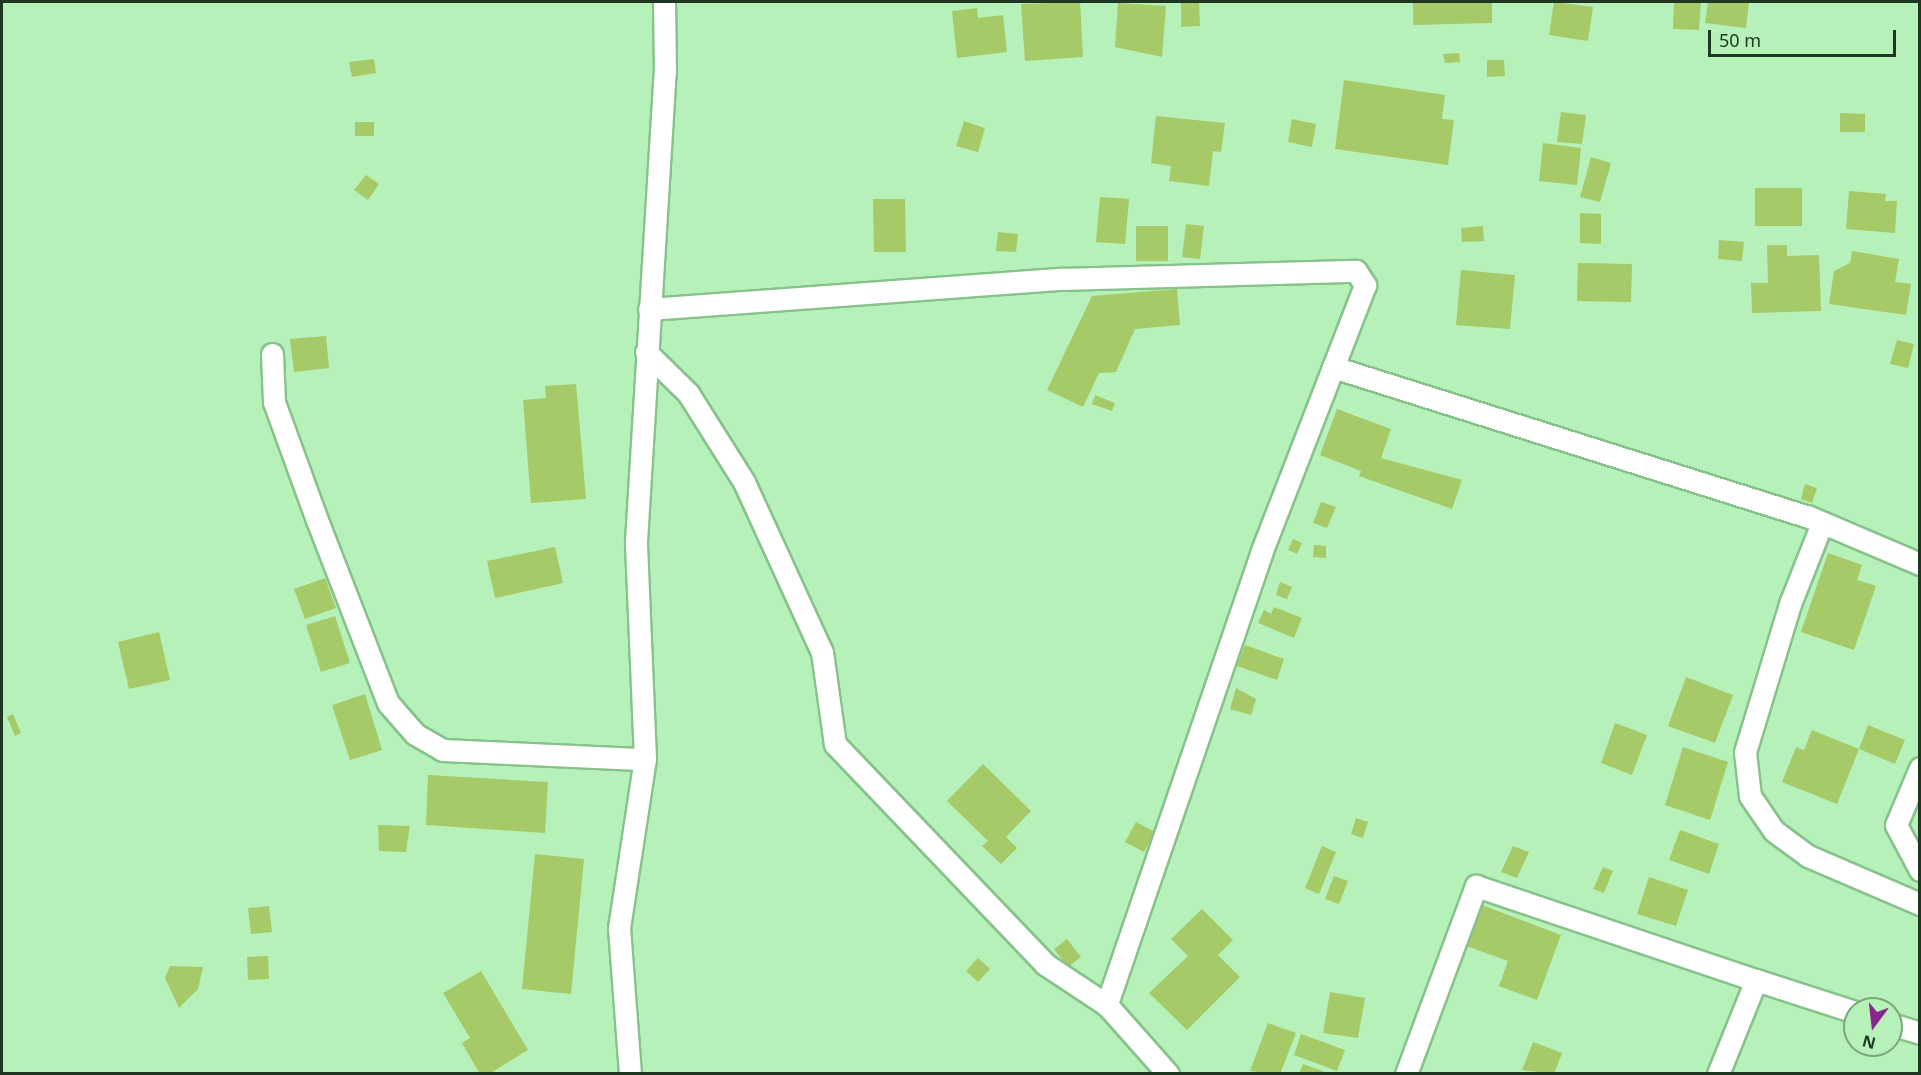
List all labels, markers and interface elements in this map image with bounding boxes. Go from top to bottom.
scale bar [1711,18,1898,56]
text: 50 m [1719,28,1761,52]
north arrow [1843,997,1903,1057]
text: N [1860,1030,1878,1055]

